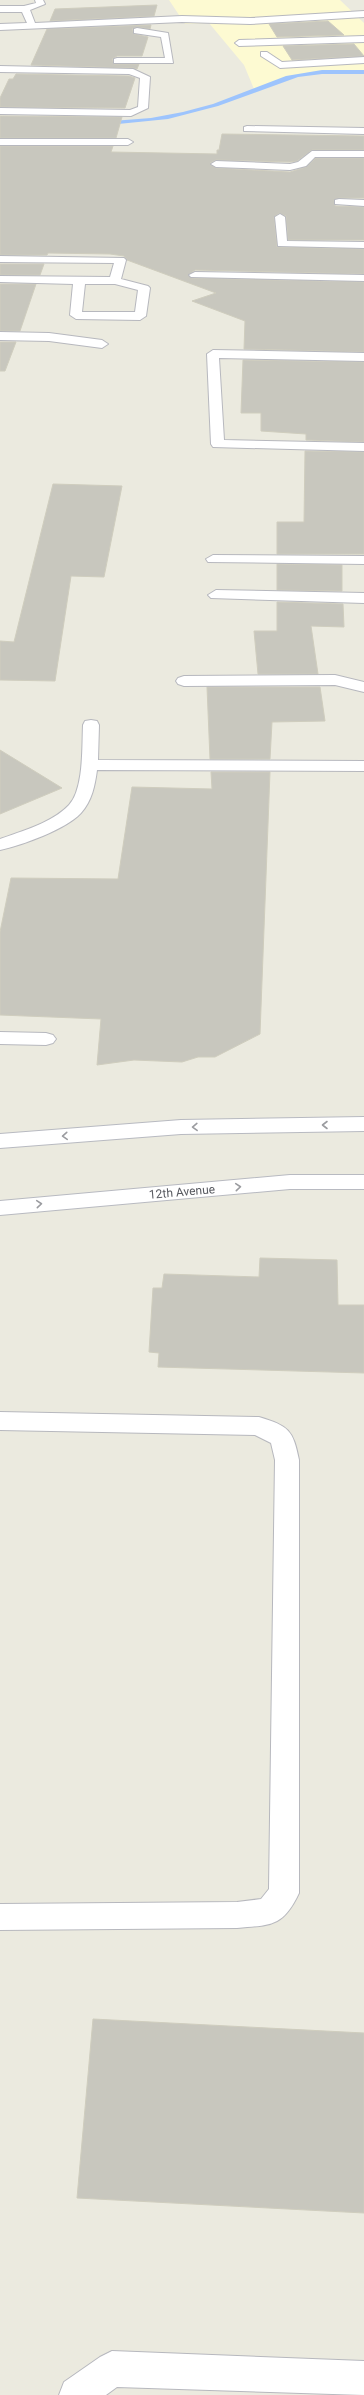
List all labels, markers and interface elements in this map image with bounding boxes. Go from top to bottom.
one-way arrow [322,1121,328,1129]
one-way arrow [192,1122,198,1131]
one-way arrow [62,1131,68,1140]
street label: 12th Avenue [148,1182,216,1202]
one-way arrow [235,1182,241,1191]
one-way arrow [36,1200,42,1209]

